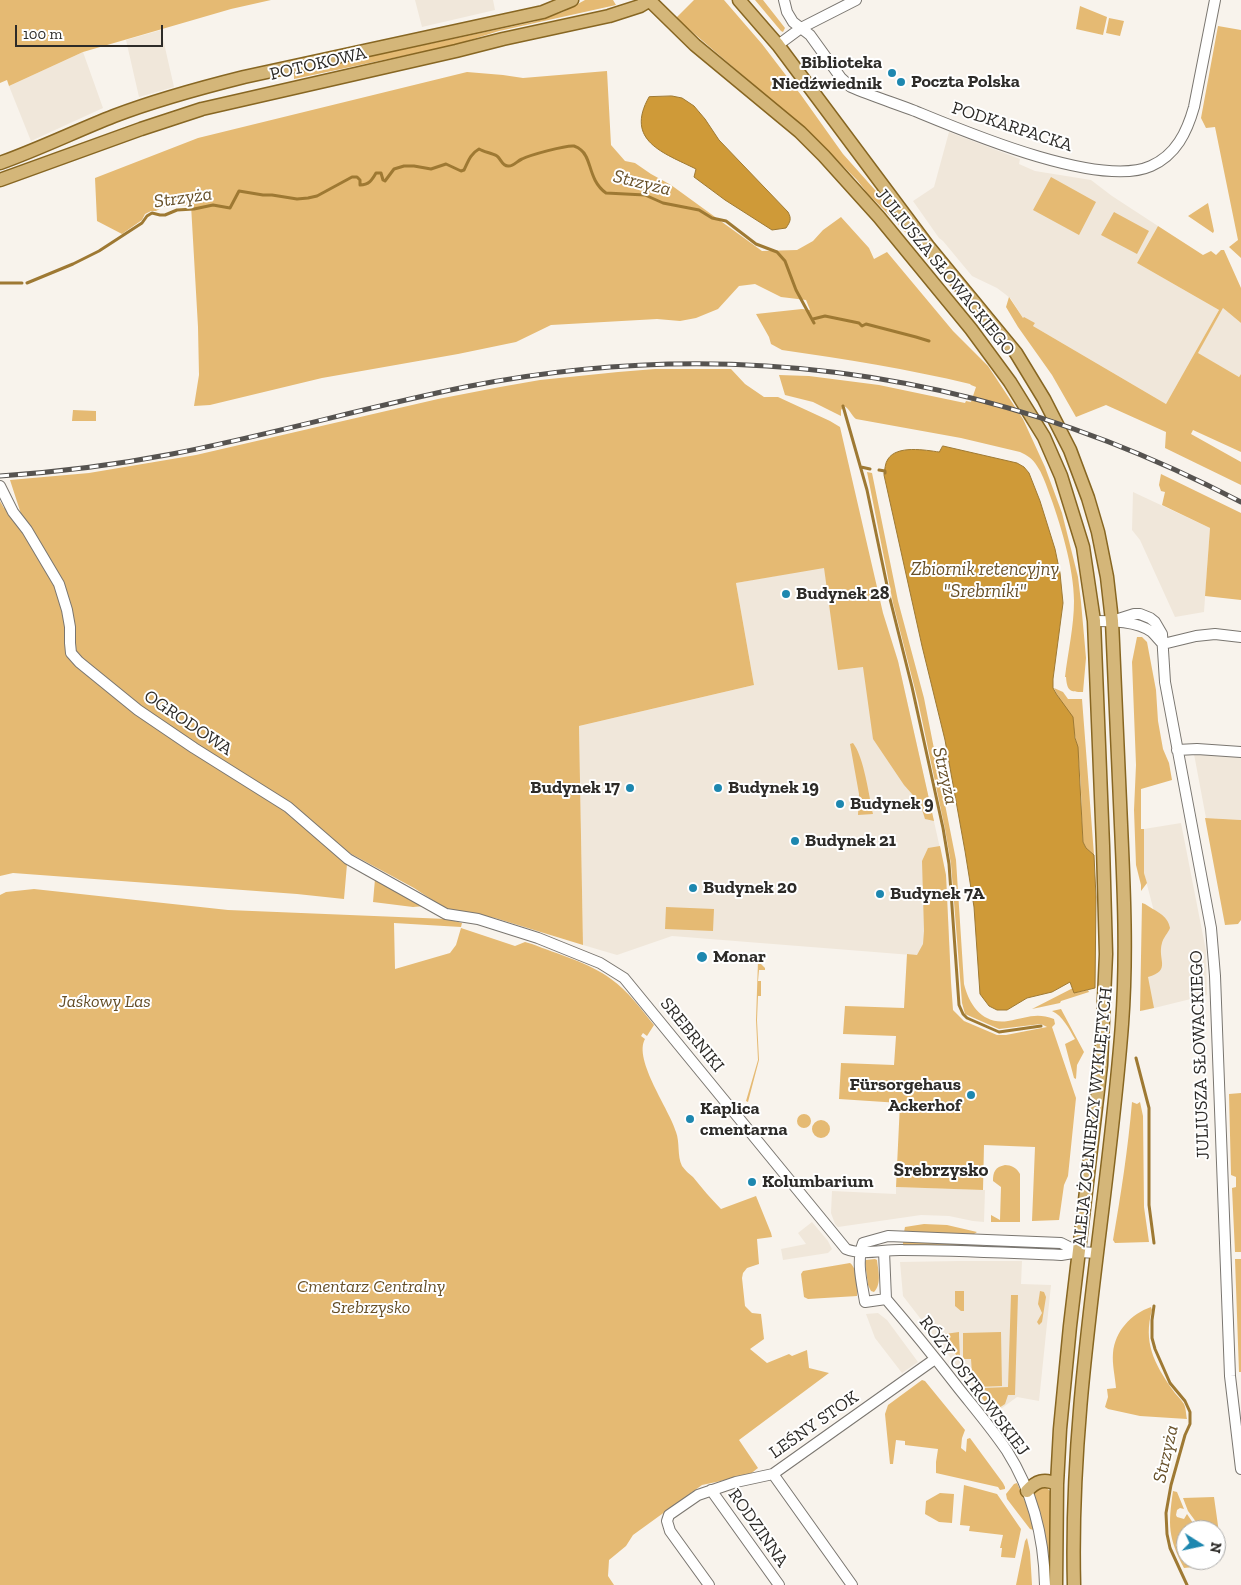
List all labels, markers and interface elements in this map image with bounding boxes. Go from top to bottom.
scale bar [18,15,165,47]
text: 100 m [23,25,62,43]
street label: POTOKOWA [268,42,368,86]
place label: Biblioteka Niedźwiednik [772,52,882,94]
marker: Biblioteka Niedźwiednik [886,67,898,79]
place label: Poczta Polska [911,71,1020,93]
marker: Poczta Polska [895,76,907,88]
street label: PODKARPACKA [949,97,1075,157]
water label: Strzyża [611,165,673,201]
water label: Strzyża [152,183,214,213]
street label: JULIUSZA SŁOWACKIEGO [871,184,1019,360]
water label: Zbiornik retencyjny "Srebrniki" [911,559,1059,603]
place label: Budynek 28 [796,583,889,605]
marker: Budynek 28 [780,588,792,600]
street label: OGRODOWA [140,685,236,761]
water label: Strzyża [927,745,963,807]
place label: Budynek 17 [530,777,620,799]
place label: Budynek 19 [728,777,819,799]
marker: Budynek 17 [624,782,636,794]
marker: Budynek 19 [712,782,724,794]
place label: Budynek 9 [850,793,934,815]
marker: Budynek 9 [834,798,846,810]
place label: Budynek 21 [805,830,896,852]
marker: Budynek 21 [789,835,801,847]
place label: Budynek 20 [703,877,797,899]
marker: Budynek 20 [687,882,699,894]
place label: Budynek 7A [890,883,985,905]
marker: Budynek 7A [874,888,886,900]
place label: Monar [713,946,766,968]
marker: Monar [695,950,709,964]
street label: JULIUSZA SŁOWACKIEGO [1186,950,1214,1160]
street label: ALEJA ŻOŁNIERZY WYKLĘTYCH [1069,986,1117,1248]
park label: Jaśkowy Las [59,991,151,1013]
street label: SREBRNIKI [655,993,729,1077]
place label: Fürsorgehaus Ackerhof [849,1074,961,1116]
marker: Fürsorgehaus Ackerhof [965,1089,977,1101]
place label: Kaplica cmentarna [700,1098,788,1140]
marker: Kaplica cmentarna [684,1113,696,1125]
district label: Srebrzysko [894,1160,988,1182]
place label: Kolumbarium [762,1171,873,1193]
marker: Kolumbarium [746,1176,758,1188]
park label: Cmentarz Centralny Srebrzysko [297,1276,445,1318]
street label: RÓŻY OSTROWSKIEJ [914,1312,1034,1460]
street label: LEŚNY STOK [765,1386,863,1464]
water label: Strzyża [1148,1423,1184,1485]
street label: RODZINNA [723,1485,793,1571]
north arrow [1176,1520,1226,1570]
text: N [1206,1541,1225,1554]

